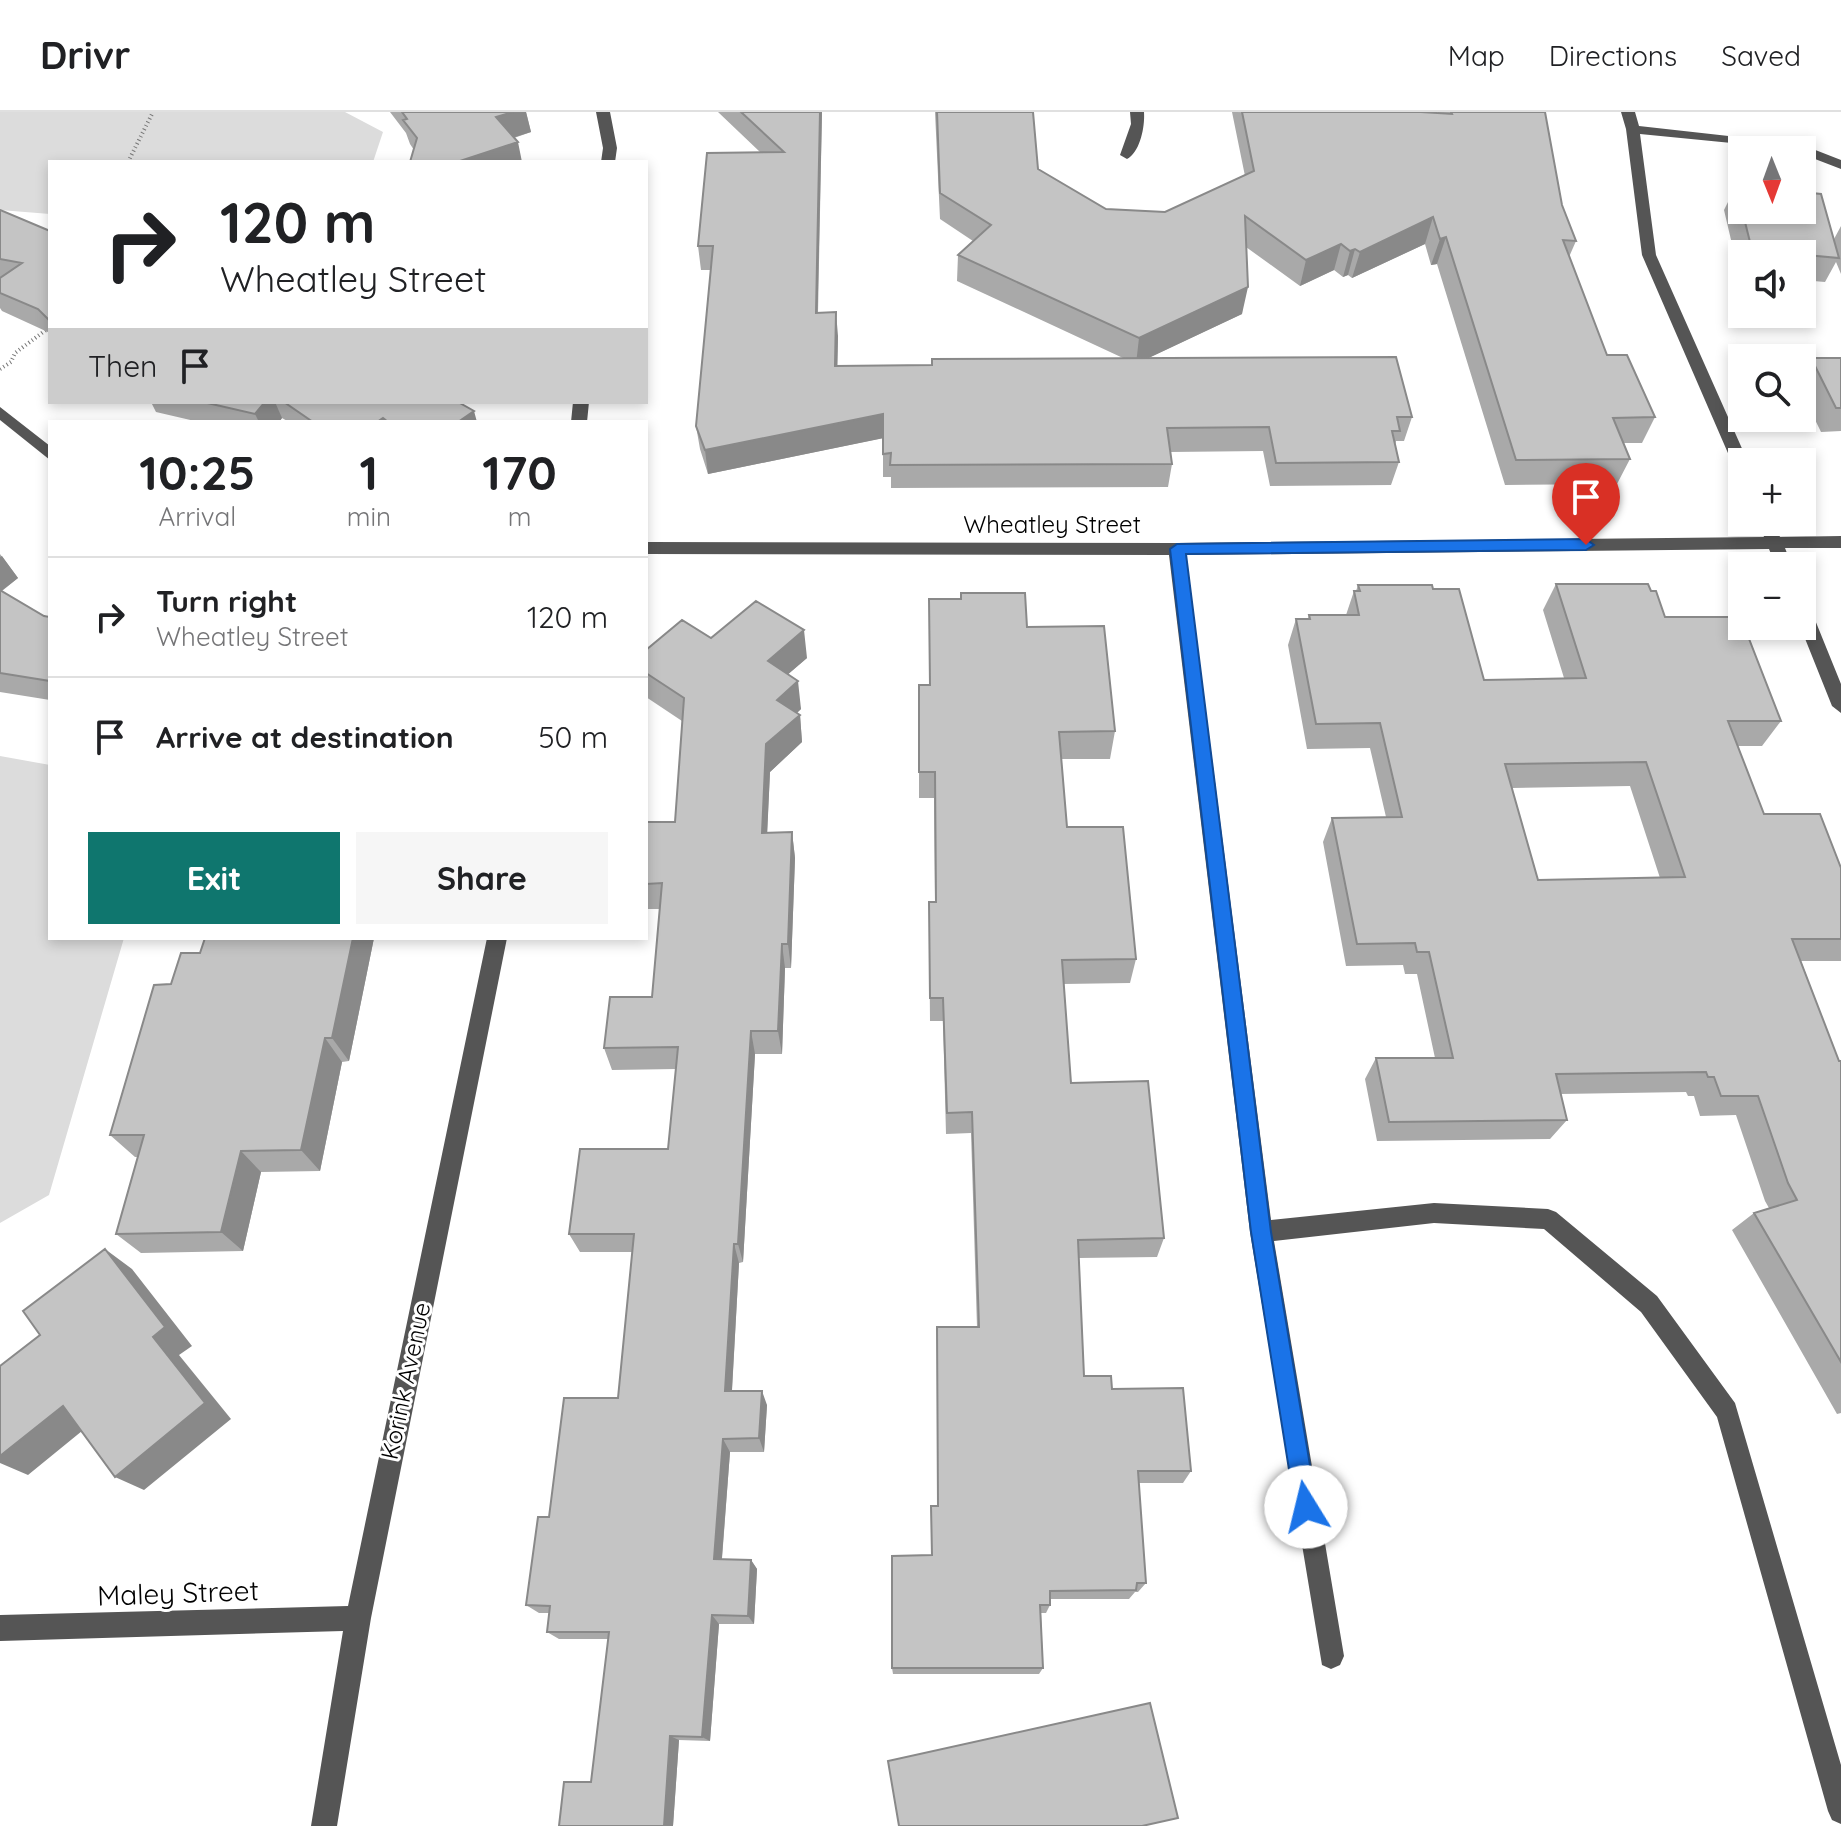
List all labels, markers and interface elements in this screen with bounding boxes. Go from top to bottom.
text: Drivr [40,31,130,79]
text: Map [1448,38,1505,73]
text: Directions [1549,38,1677,73]
text: Saved [1721,38,1801,73]
north arrow [1728,136,1816,224]
map controls [1728,136,1816,640]
text: 120 m [220,187,375,257]
icon: right [88,192,192,296]
button: sound [1728,240,1816,328]
text: Wheatley Street [220,256,486,301]
icon: arrive [173,344,217,388]
button: search [1728,344,1816,432]
text: Then [88,347,157,385]
text: 10:25 [139,442,255,502]
text: 1 [360,442,378,502]
text: 170 [482,442,557,502]
button: + [1728,448,1816,536]
pin [1552,463,1620,545]
icon: arrive [1564,475,1608,519]
text: Arrival [158,500,236,533]
text: min [347,500,391,533]
text: m [508,500,531,533]
street label: Wheatley Street [963,509,1141,539]
button: − [1728,552,1816,640]
text: Turn right [156,582,297,620]
icon: right [88,595,132,639]
text: 120 m [527,598,608,636]
text: Wheatley Street [156,620,348,653]
icon: arrive [88,715,132,759]
text: Arrive at destination [156,718,454,756]
text: 50 m [538,718,608,756]
button: Exit [88,832,340,924]
button: Share [356,832,608,924]
street label: Korink Avenue [374,1299,436,1462]
position arrow [1264,1465,1348,1549]
street label: Maley Street [96,1572,260,1613]

